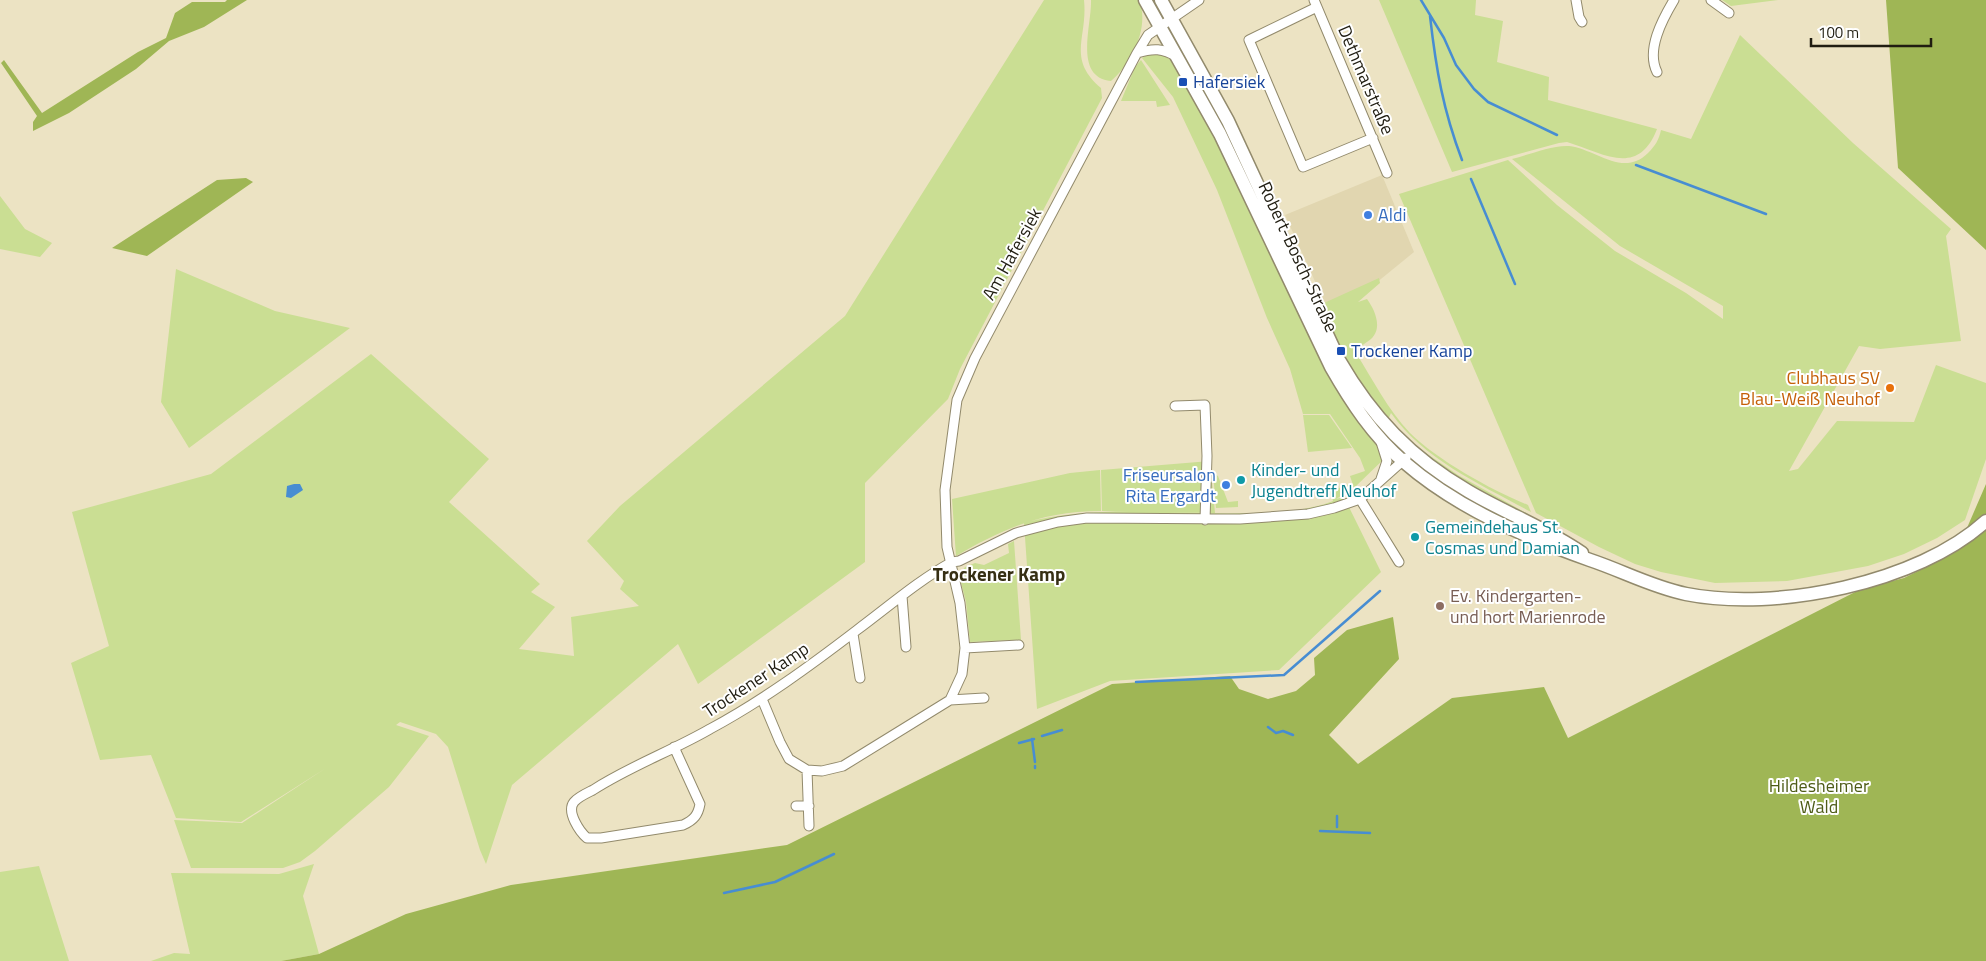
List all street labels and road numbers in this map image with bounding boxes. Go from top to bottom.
street label: Dethmarstraße [1331,21,1402,139]
street label: Robert-Bosch-Straße [1252,177,1345,337]
street label: Am Hafersiek [975,202,1048,305]
street label: Trockener Kamp [697,635,814,724]

